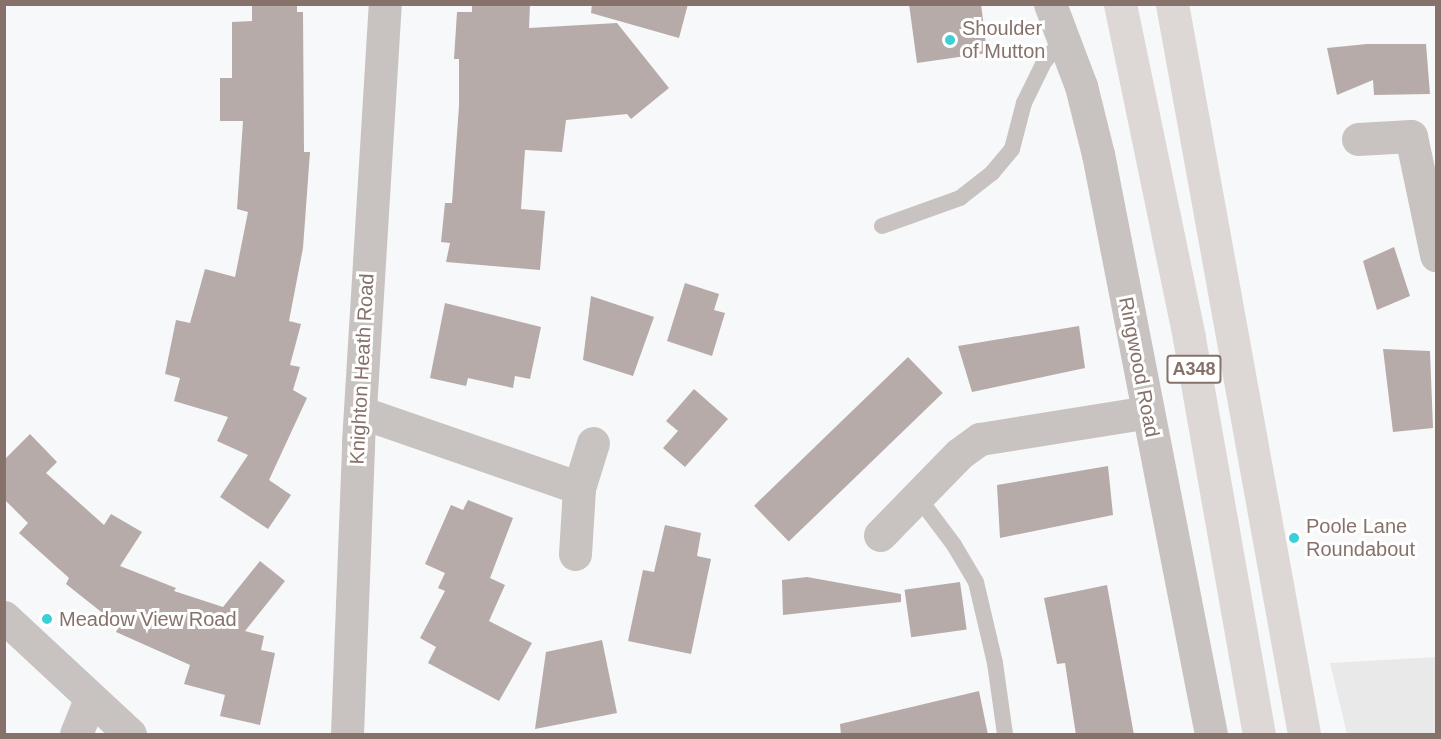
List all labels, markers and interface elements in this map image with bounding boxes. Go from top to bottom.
place label: Shoulder of Mutton [962,16,1045,63]
marker: Shoulder of Mutton [943,33,957,47]
street label: Knighton Heath Road [345,273,379,465]
street label: Ringwood Road [1114,295,1164,439]
road number: A348 [1166,354,1222,384]
place label: Poole Lane Roundabout [1306,514,1415,561]
marker: Poole Lane Roundabout [1287,531,1301,545]
place label: Meadow View Road [59,607,237,631]
marker: Meadow View Road [40,612,54,626]

